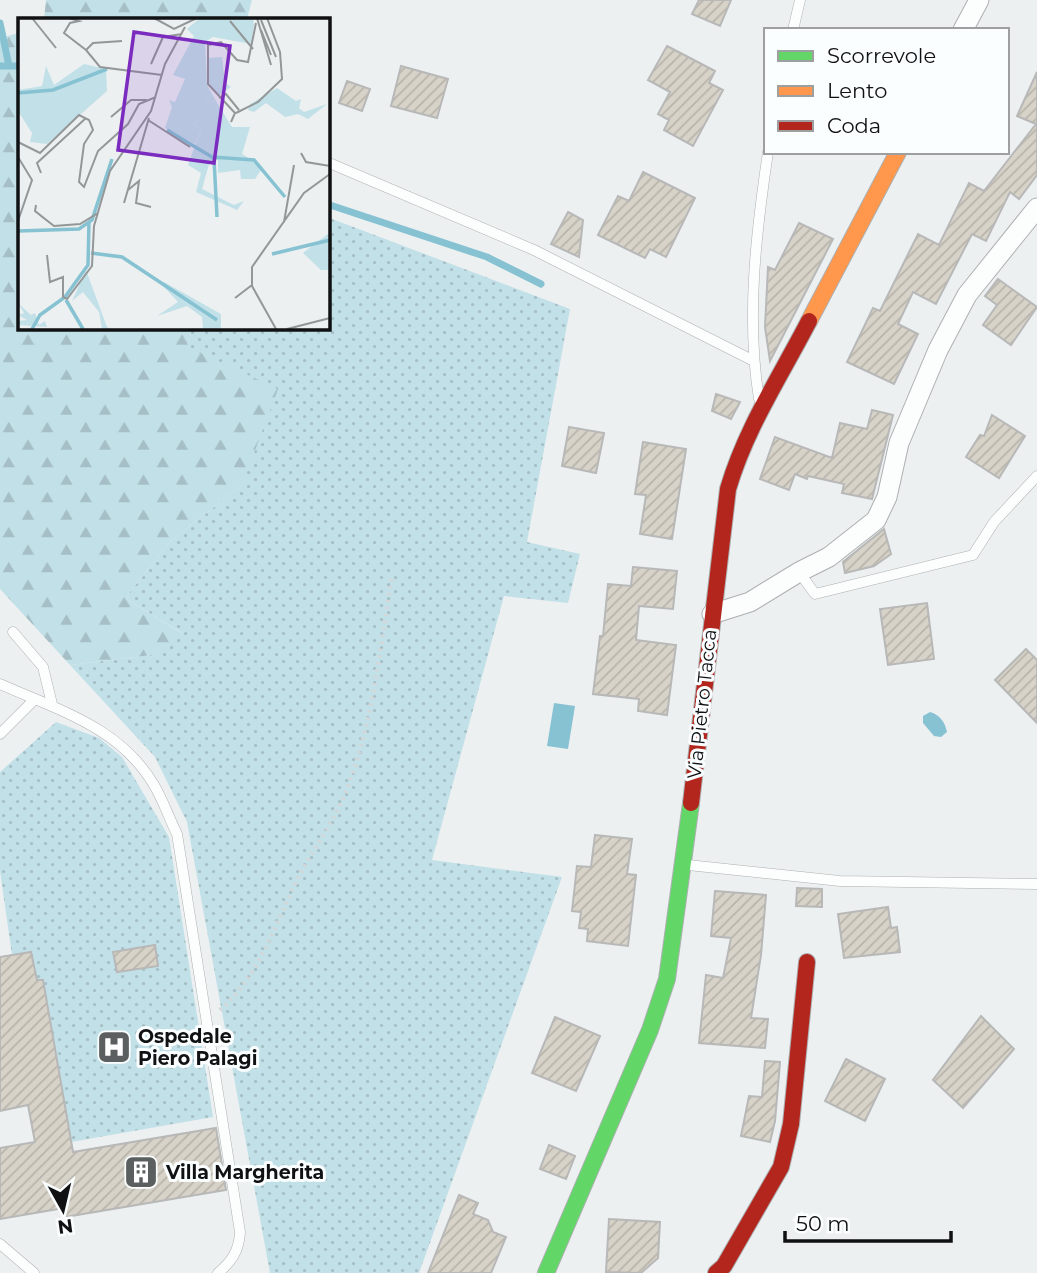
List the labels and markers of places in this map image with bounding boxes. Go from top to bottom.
place label: Ospedale Piero Palagi [138,1025,257,1070]
hospital icon: Ospedale Piero Palagi [95,1028,133,1066]
building icon: Villa Margherita [122,1153,160,1191]
place label: Villa Margherita [165,1161,324,1184]

